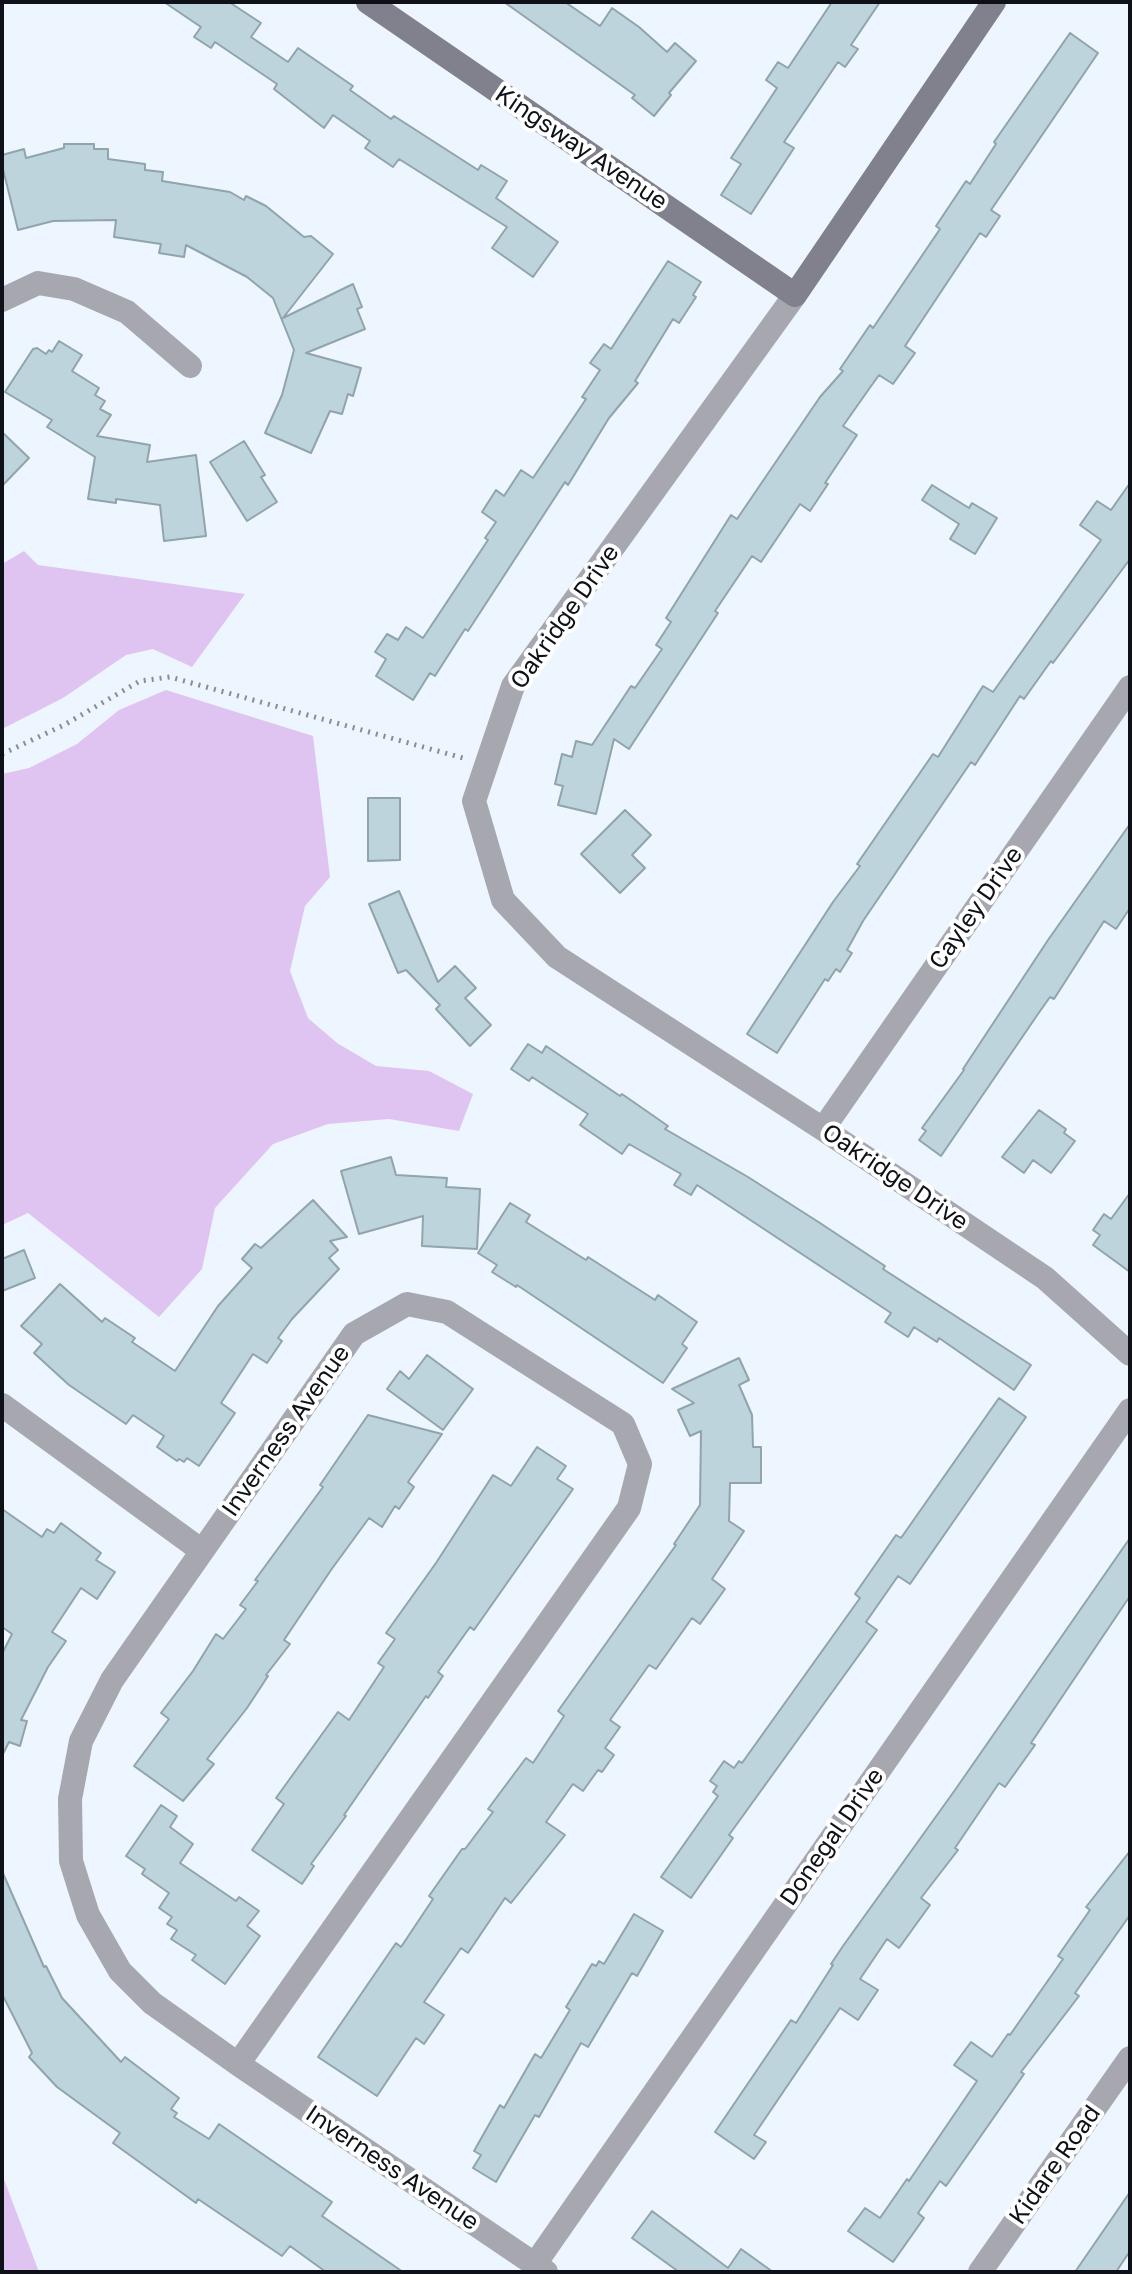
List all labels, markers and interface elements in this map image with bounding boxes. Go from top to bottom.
street label: Kingsway Avenue [489,80,673,216]
street label: Oakridge Drive [505,539,625,695]
street label: Cayley Drive [923,841,1029,975]
street label: Oakridge Drive [817,1118,973,1236]
street label: Inverness Avenue [216,1340,356,1522]
street label: Donegal Drive [774,1763,890,1911]
street label: Inverness Avenue [300,2099,484,2237]
street label: Kidare Road [1003,2100,1107,2230]

